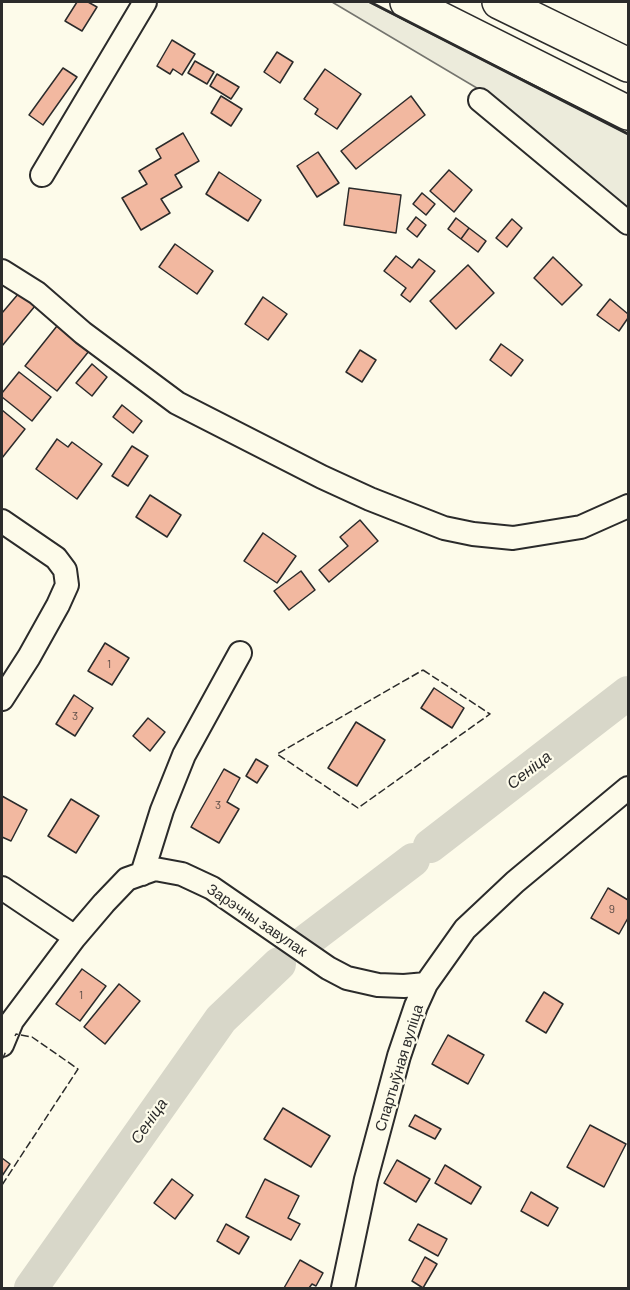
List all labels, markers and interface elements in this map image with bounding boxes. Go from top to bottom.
house number: 1 [107,657,111,671]
house number: 3 [72,709,78,723]
water label: Сеніца [503,747,555,793]
house number: 3 [215,798,221,812]
street label: Зарэчны завулак [203,880,311,960]
house number: 9 [609,902,615,916]
house number: 1 [79,988,83,1002]
street label: Спартыўная вуліца [371,1002,427,1134]
water label: Сеніца [126,1095,172,1147]

